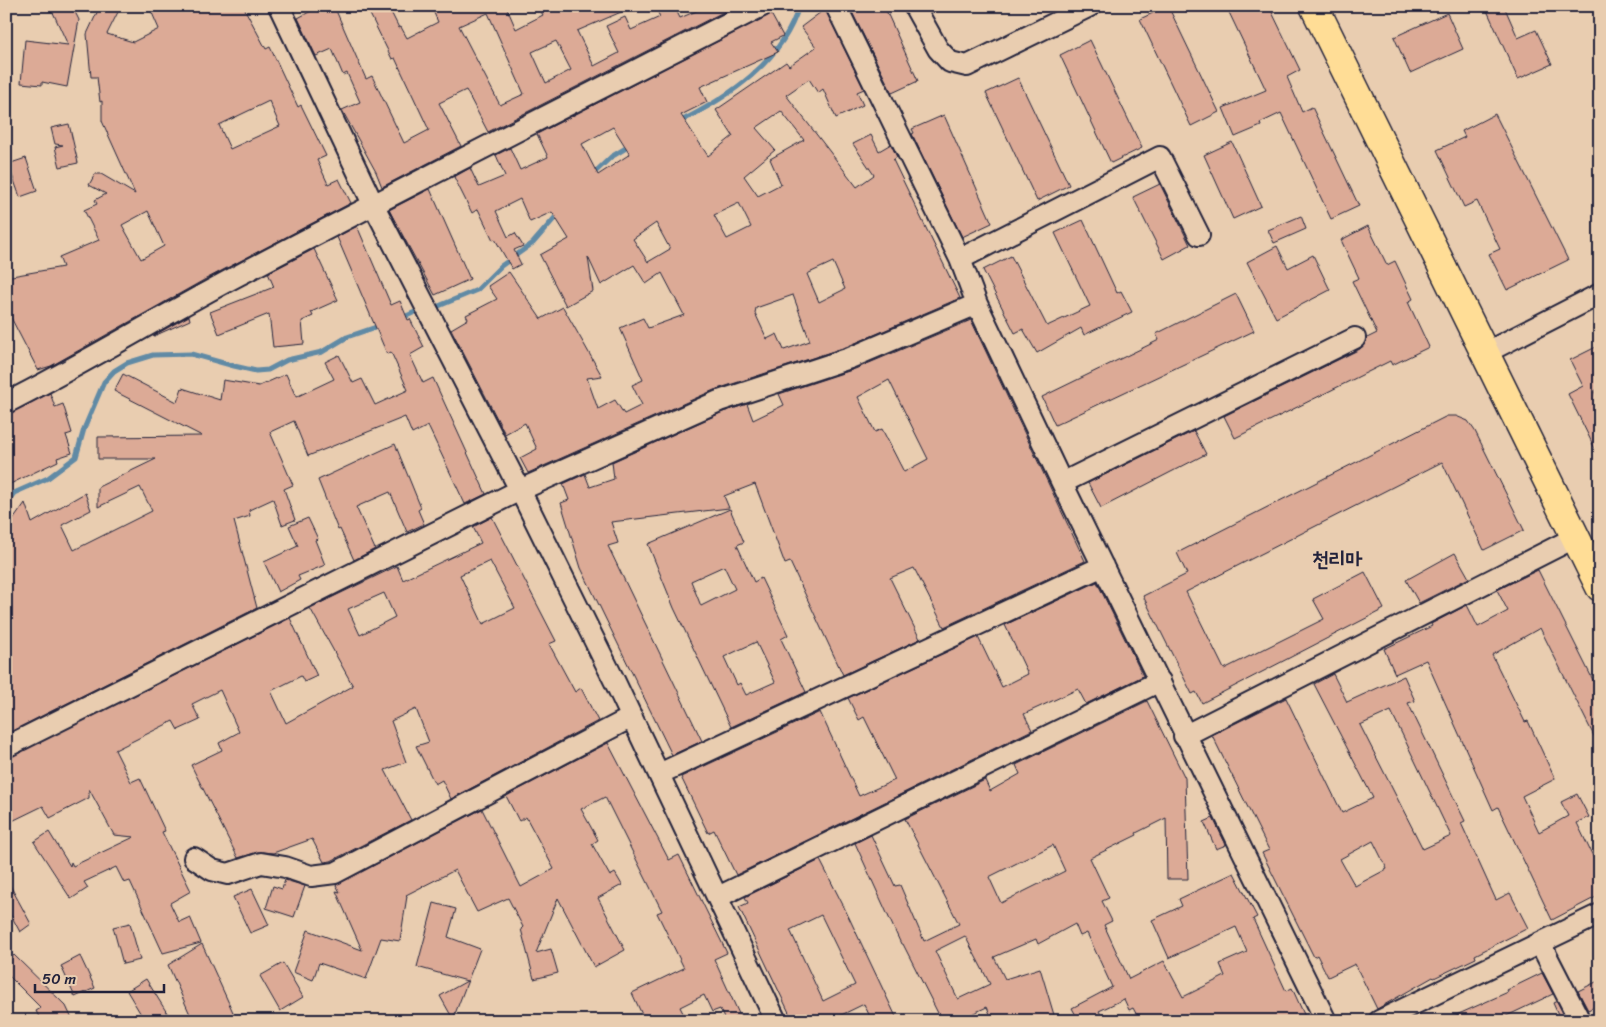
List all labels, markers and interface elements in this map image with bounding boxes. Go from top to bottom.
district label: 천리마 [1312,540,1362,578]
scale bar [35,962,164,994]
text: 50 m [42,966,77,992]

